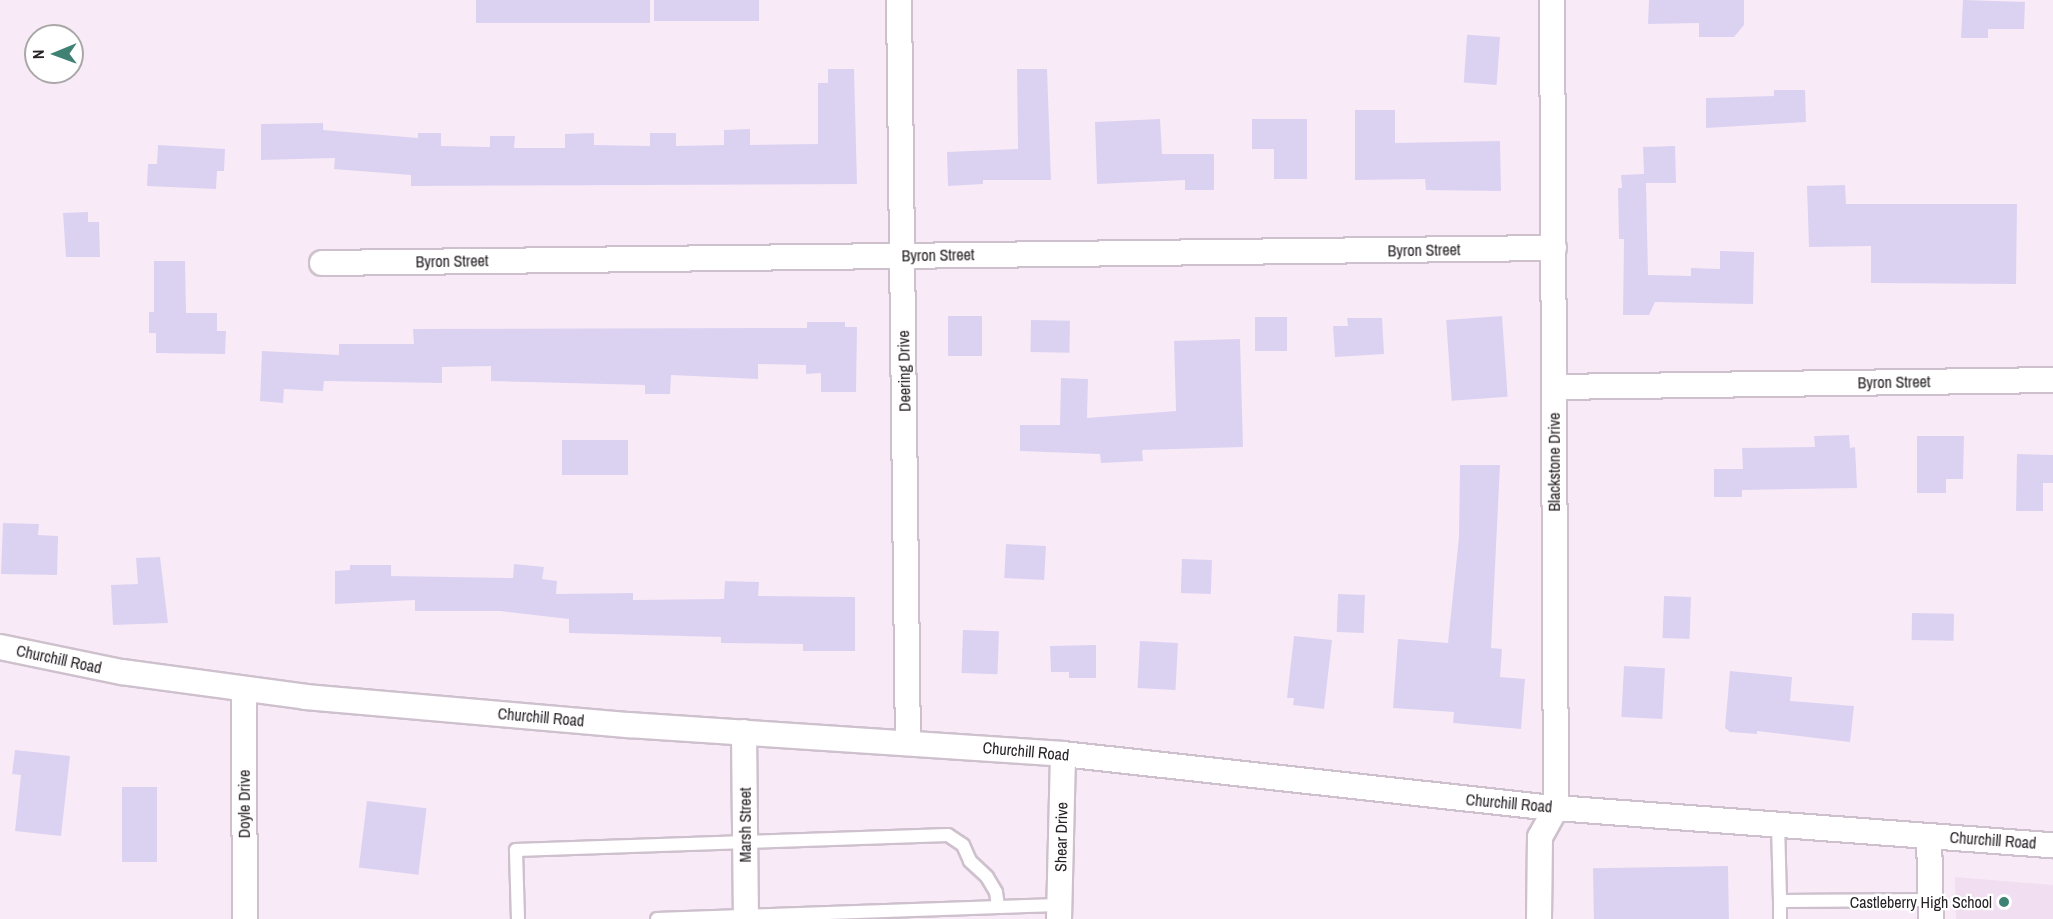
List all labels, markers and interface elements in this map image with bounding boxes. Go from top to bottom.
north arrow [24,24,84,84]
text: N [27,49,49,59]
street label: Byron Street [1387,240,1461,260]
street label: Byron Street [901,245,975,265]
street label: Byron Street [415,251,489,271]
street label: Deering Drive [894,330,914,412]
street label: Byron Street [1857,372,1931,392]
street label: Blackstone Drive [1544,412,1564,512]
street label: Churchill Road [15,641,103,677]
street label: Churchill Road [497,704,585,730]
street label: Churchill Road [982,738,1070,764]
street label: Doyle Drive [234,770,254,838]
street label: Marsh Street [735,787,755,863]
street label: Churchill Road [1465,790,1553,816]
street label: Shear Drive [1051,802,1071,872]
street label: Churchill Road [1949,827,2037,853]
place label: Castleberry High School [1850,892,1992,912]
marker: Castleberry High School [1997,895,2011,909]

